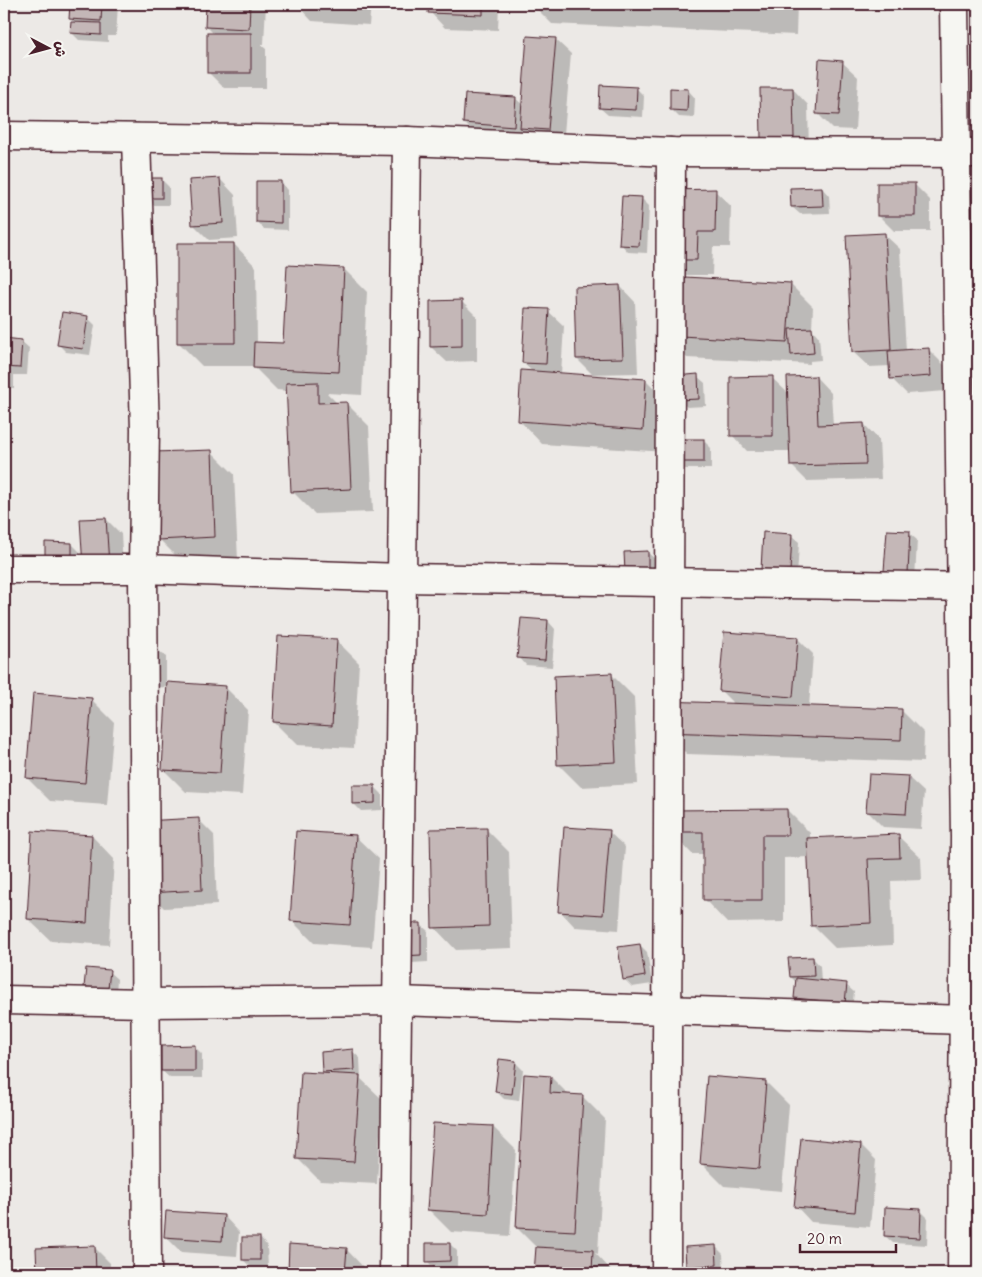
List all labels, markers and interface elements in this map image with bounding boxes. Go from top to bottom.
north arrow [22,22,72,72]
text: ش [51,41,71,58]
scale bar [800,1222,896,1254]
text: 20 m [807,1229,842,1248]

